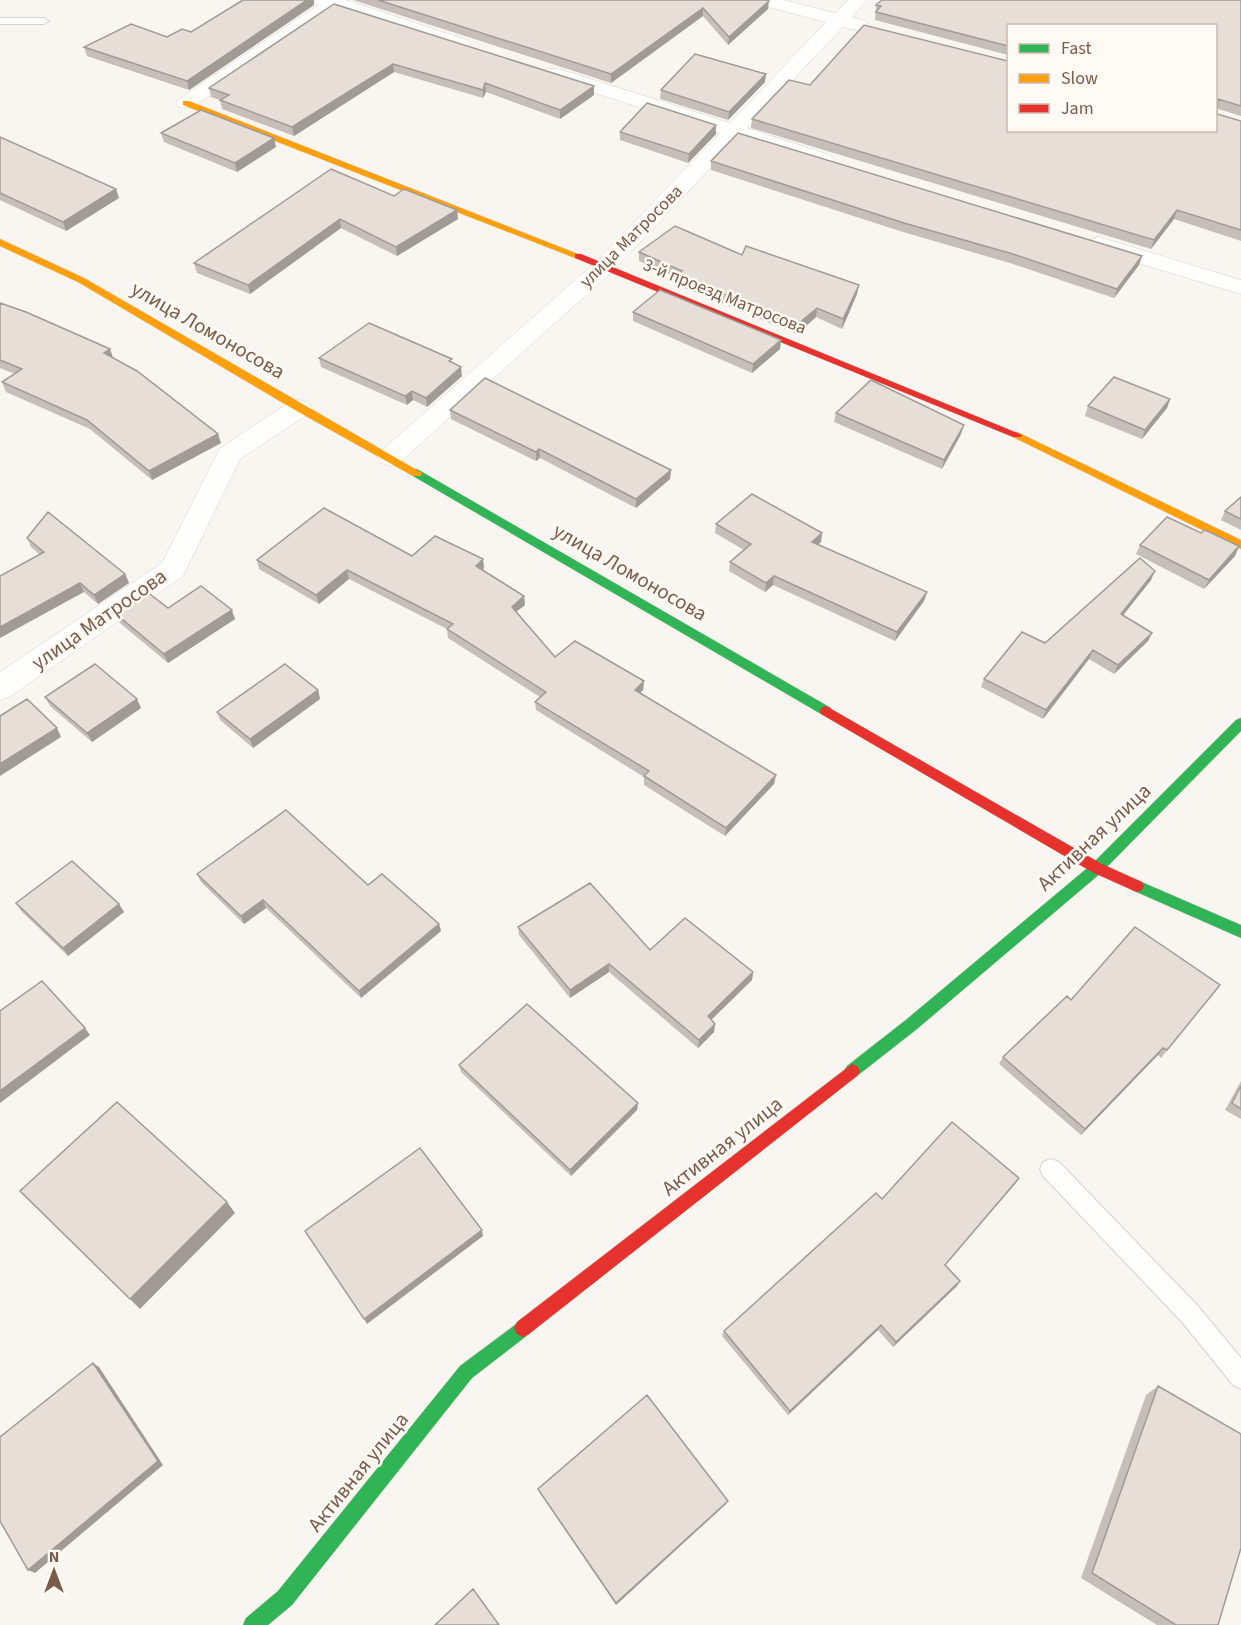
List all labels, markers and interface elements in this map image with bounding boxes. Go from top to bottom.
legend [1007,24,1217,132]
text: Fast [1061,36,1092,61]
text: Slow [1061,66,1098,91]
text: Jam [1061,96,1094,121]
street label: улица Матросова [574,179,688,293]
street label: 3-й проезд Матросова [639,252,810,341]
street label: улица Ломоносова [125,274,291,386]
street label: улица Ломоносова [547,516,713,628]
street label: улица Матросова [25,561,173,677]
street label: Активная улица [1030,776,1158,898]
street label: Активная улица [655,1089,789,1203]
street label: Активная улица [300,1406,416,1538]
north arrow [24,1541,84,1601]
text: N [49,1546,59,1568]

